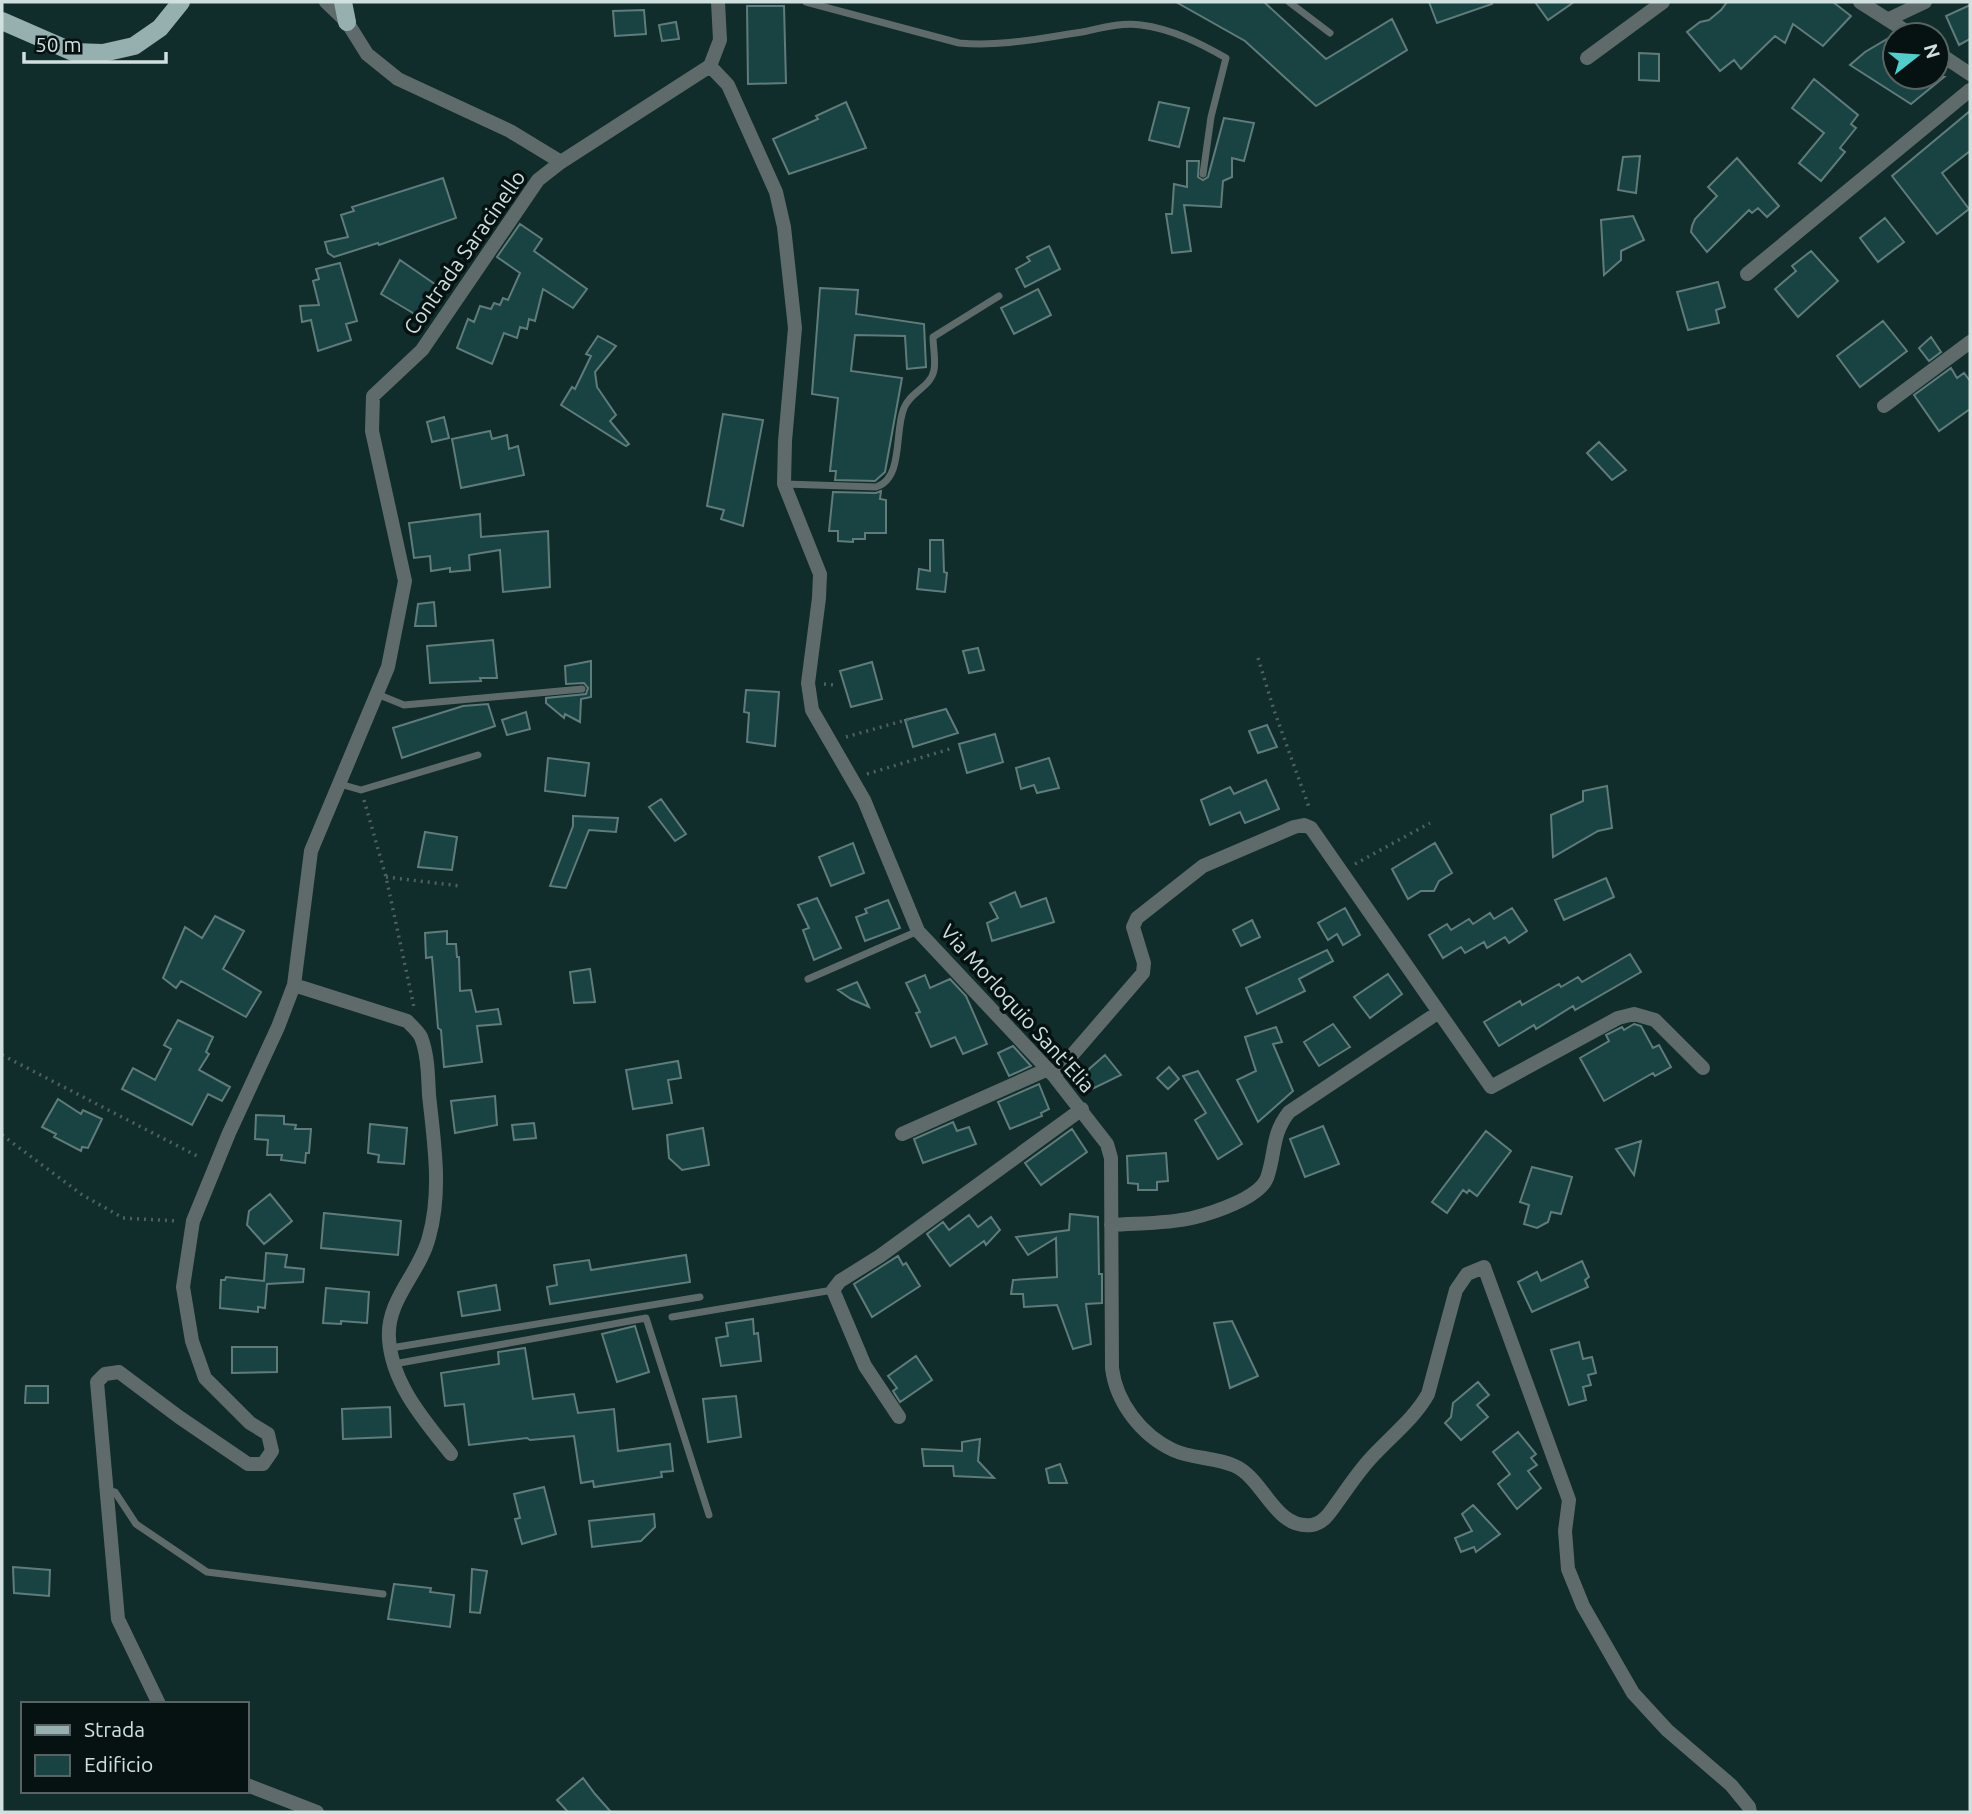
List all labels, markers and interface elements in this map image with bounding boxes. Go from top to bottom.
scale bar [24,21,166,65]
north arrow [1881,21,1951,91]
text: 50 m [35,32,82,56]
text: N [1920,41,1945,61]
street label: Contrada Saracinello [398,166,530,338]
street label: Via Morloquio Sant'Elia [936,919,1100,1097]
legend [21,1702,248,1793]
text: Strada [84,1717,145,1741]
text: Edificio [84,1752,153,1776]

